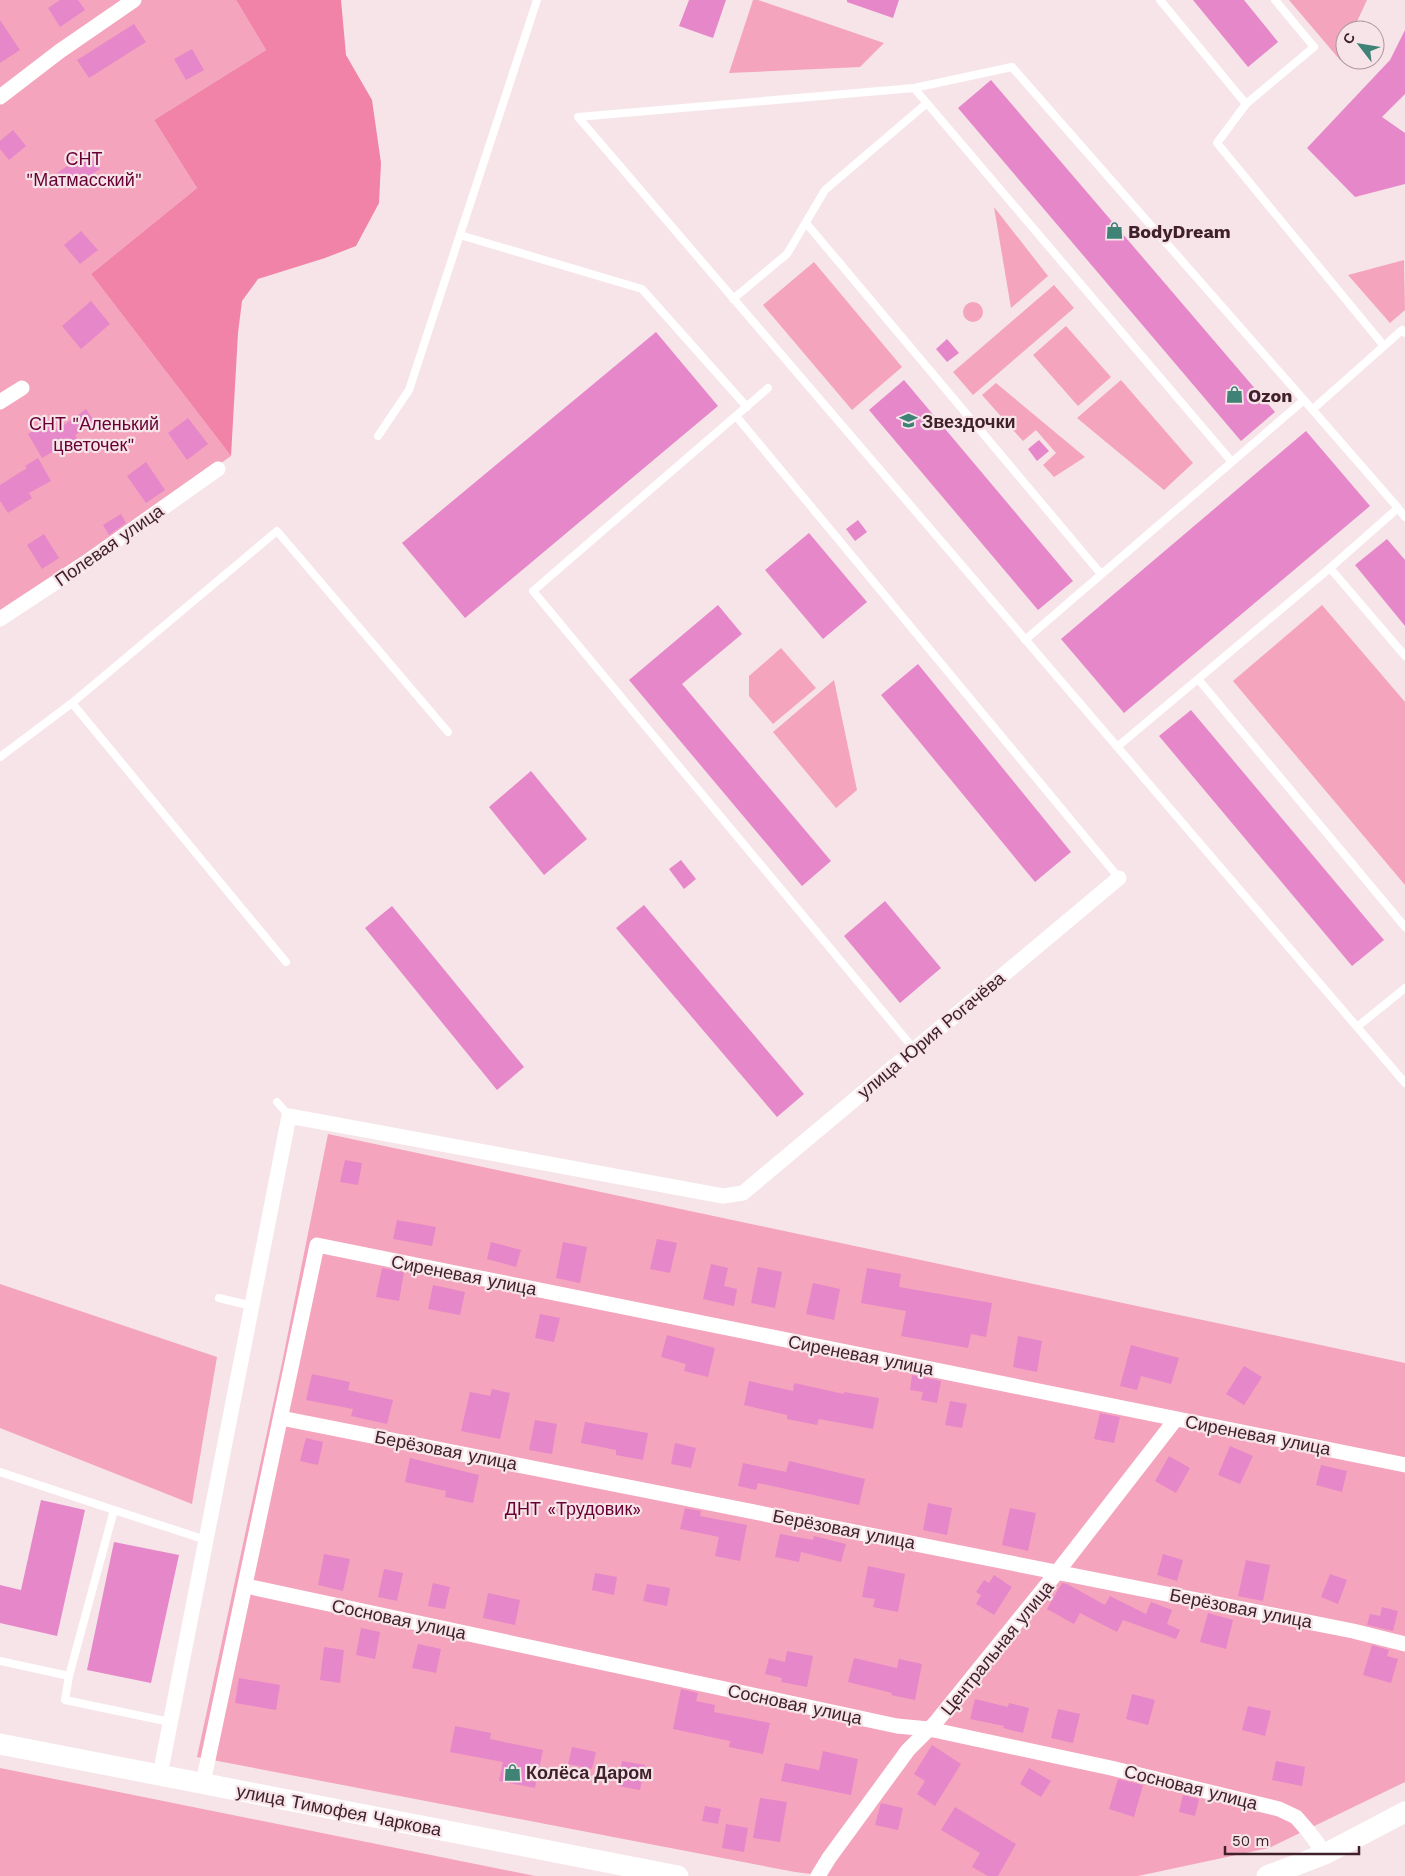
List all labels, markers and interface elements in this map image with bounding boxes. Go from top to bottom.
north arrow [1335,20,1385,70]
text: С [1339,30,1358,47]
park label: СНТ "Матмасский" [26,148,142,190]
shop icon: BodyDream [1104,221,1124,241]
place label: BodyDream [1128,221,1231,242]
shop icon: Ozon [1224,385,1244,405]
place label: Ozon [1248,385,1292,406]
school or university icon: Звездочки [898,411,918,431]
place label: Звездочки [922,411,1016,432]
park label: СНТ "Аленький цветочек" [29,413,159,455]
street label: Полевая улица [51,499,168,590]
street label: улица Юрия Рогачёва [853,967,1010,1103]
street label: Сиреневая улица [389,1251,539,1300]
street label: Сиреневая улица [786,1331,936,1380]
street label: Сиреневая улица [1183,1411,1333,1460]
street label: Берёзовая улица [373,1426,520,1474]
park label: ДНТ «Трудовик» [505,1498,641,1519]
street label: Берёзовая улица [771,1505,918,1553]
street label: Центральная улица [936,1576,1058,1719]
street label: Берёзовая улица [1168,1584,1315,1632]
street label: Сосновая улица [330,1595,469,1644]
street label: Сосновая улица [726,1680,865,1729]
street label: Сосновая улица [1122,1760,1261,1814]
shop icon: Колёса Даром [502,1762,522,1782]
place label: Колёса Даром [526,1762,652,1783]
street label: улица Тимофея Чаркова [235,1780,444,1840]
scale bar [1225,1824,1359,1856]
text: 50 m [1232,1832,1269,1850]

